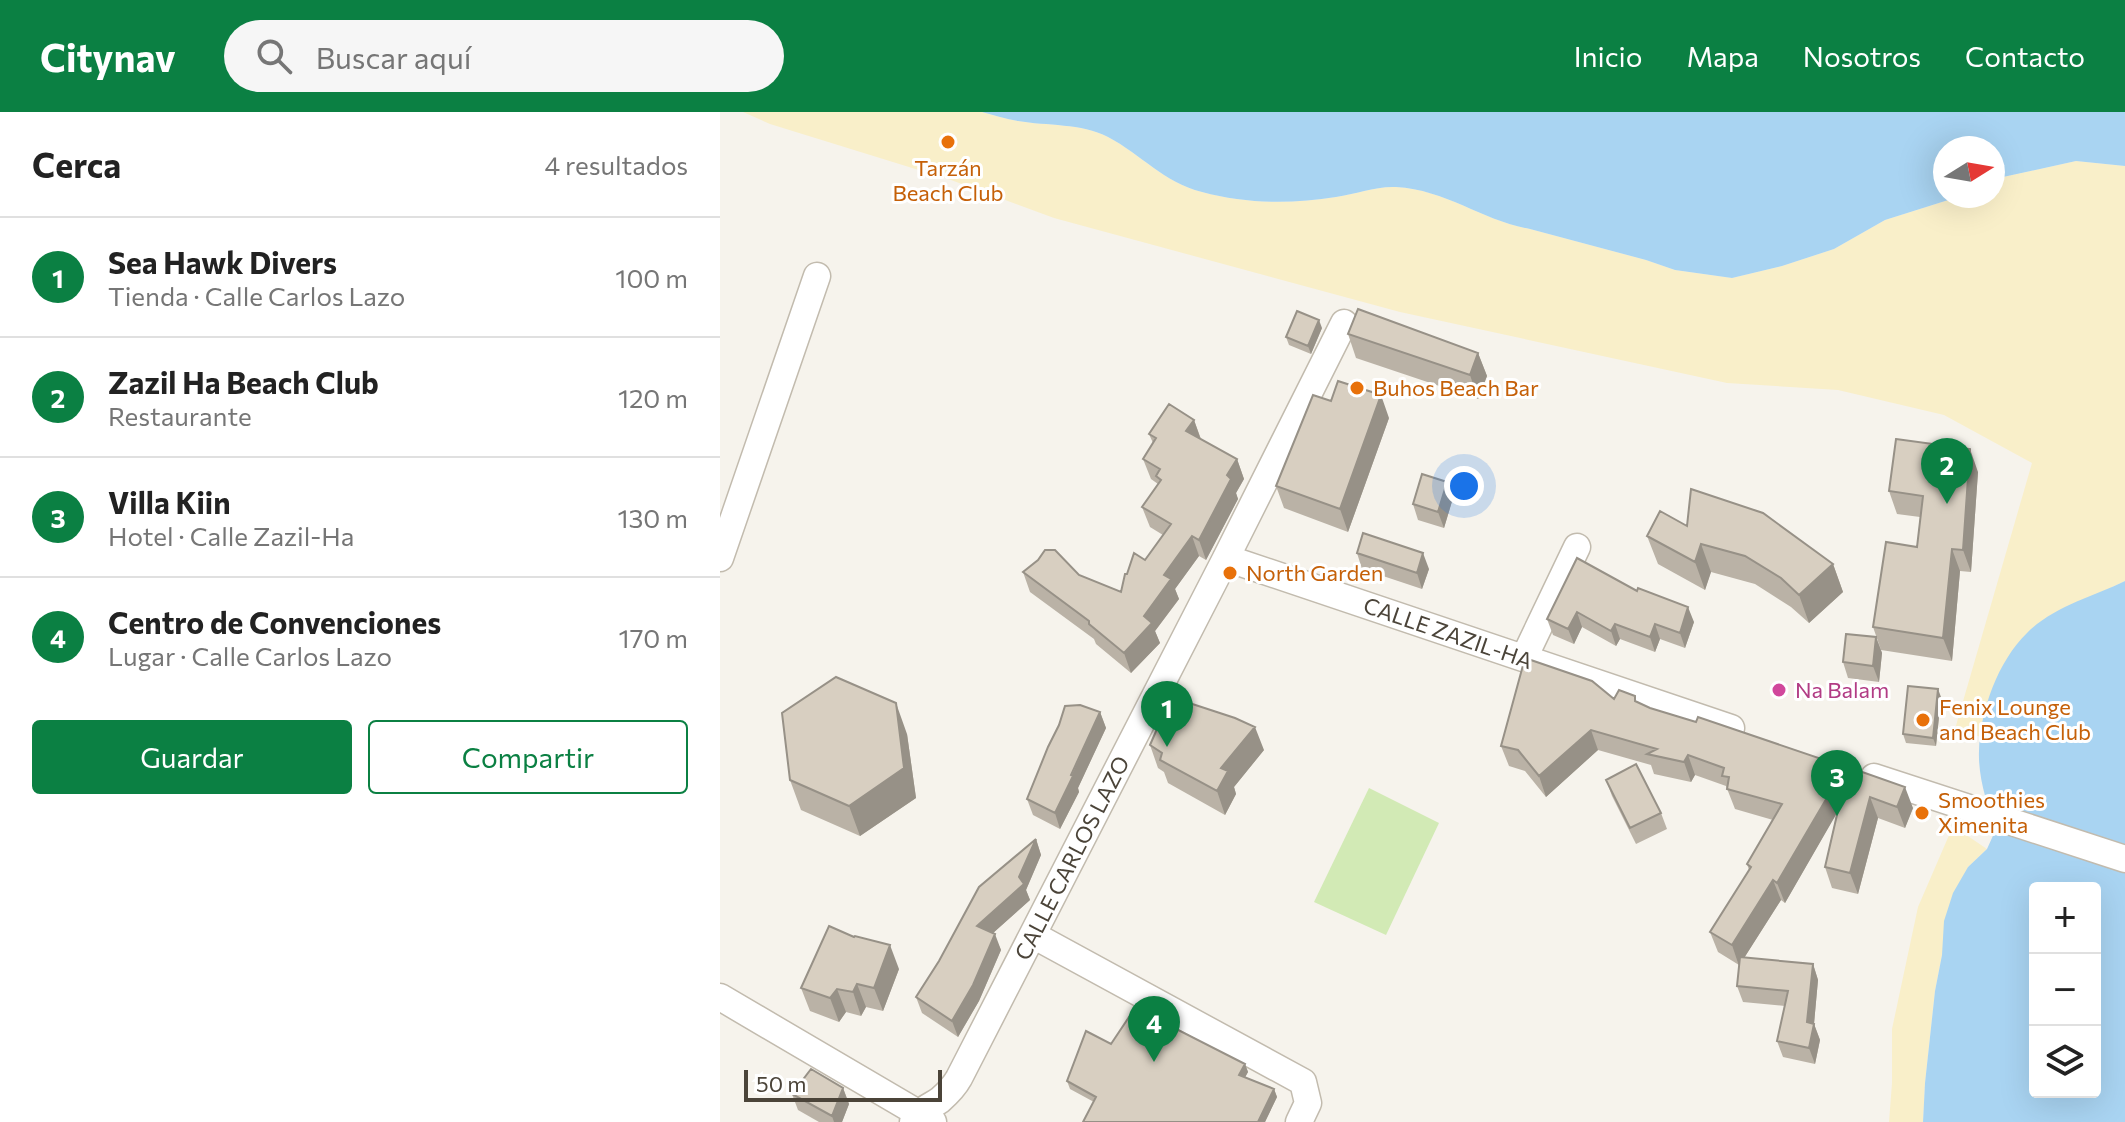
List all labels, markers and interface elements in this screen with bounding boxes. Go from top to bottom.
search box [224,20,784,92]
text: Citynav [40,33,176,80]
icon: search [252,34,296,78]
text: Buscar aquí [316,38,471,75]
text: Inicio [1574,39,1642,73]
text: Mapa [1686,39,1759,73]
text: Nosotros [1803,39,1921,73]
text: Contacto [1965,39,2085,73]
marker: Tarzán Beach Club [939,133,957,151]
north arrow [1933,136,2005,208]
text: Cerca [32,143,121,185]
text: 4 resultados [544,149,688,180]
place label: Tarzán Beach Club [893,154,1003,206]
text: Sea Hawk Divers [108,243,337,280]
text: 1 [52,262,64,293]
text: 100 m [615,262,688,293]
text: Tienda · Calle Carlos Lazo [108,280,405,311]
text: Zazil Ha Beach Club [108,363,379,400]
place label: Buhos Beach Bar [1373,374,1539,401]
marker: Buhos Beach Bar [1348,379,1366,397]
text: 2 [51,382,65,413]
text: 120 m [618,382,688,413]
text: Restaurante [108,400,252,431]
pin: 2 [1921,438,1973,504]
your location [1444,466,1484,506]
text: Villa Kiin [108,483,231,520]
text: 3 [50,502,66,533]
text: 130 m [617,502,688,533]
text: Hotel · Calle Zazil-Ha [108,520,354,551]
place label: North Garden [1246,559,1383,586]
marker: North Garden [1221,564,1239,582]
street label: CALLE ZAZIL-HA [1360,591,1536,674]
text: Centro de Convenciones [108,603,441,640]
text: 4 [50,622,66,653]
text: 170 m [619,622,688,653]
text: Lugar · Calle Carlos Lazo [108,640,392,671]
place label: Na Balam [1795,676,1889,703]
pin: 1 [1141,681,1193,747]
marker: Na Balam [1770,681,1788,699]
place label: Fenix Lounge and Beach Club [1939,693,2091,745]
marker: Fenix Lounge and Beach Club [1914,711,1932,729]
button: Guardar [32,720,352,794]
button: Compartir [368,720,688,794]
pin: 3 [1811,750,1863,816]
street label: CALLE CARLOS LAZO [1008,751,1135,964]
place label: Smoothies Ximenita [1938,786,2045,838]
marker: Smoothies Ximenita [1913,804,1931,822]
map controls [2029,882,2101,1098]
button: + [2029,882,2101,954]
button: − [2029,954,2101,1026]
pin: 4 [1128,996,1180,1062]
button: layers [2029,1026,2101,1098]
scale bar [744,1066,942,1102]
text: 50 m [756,1070,806,1097]

